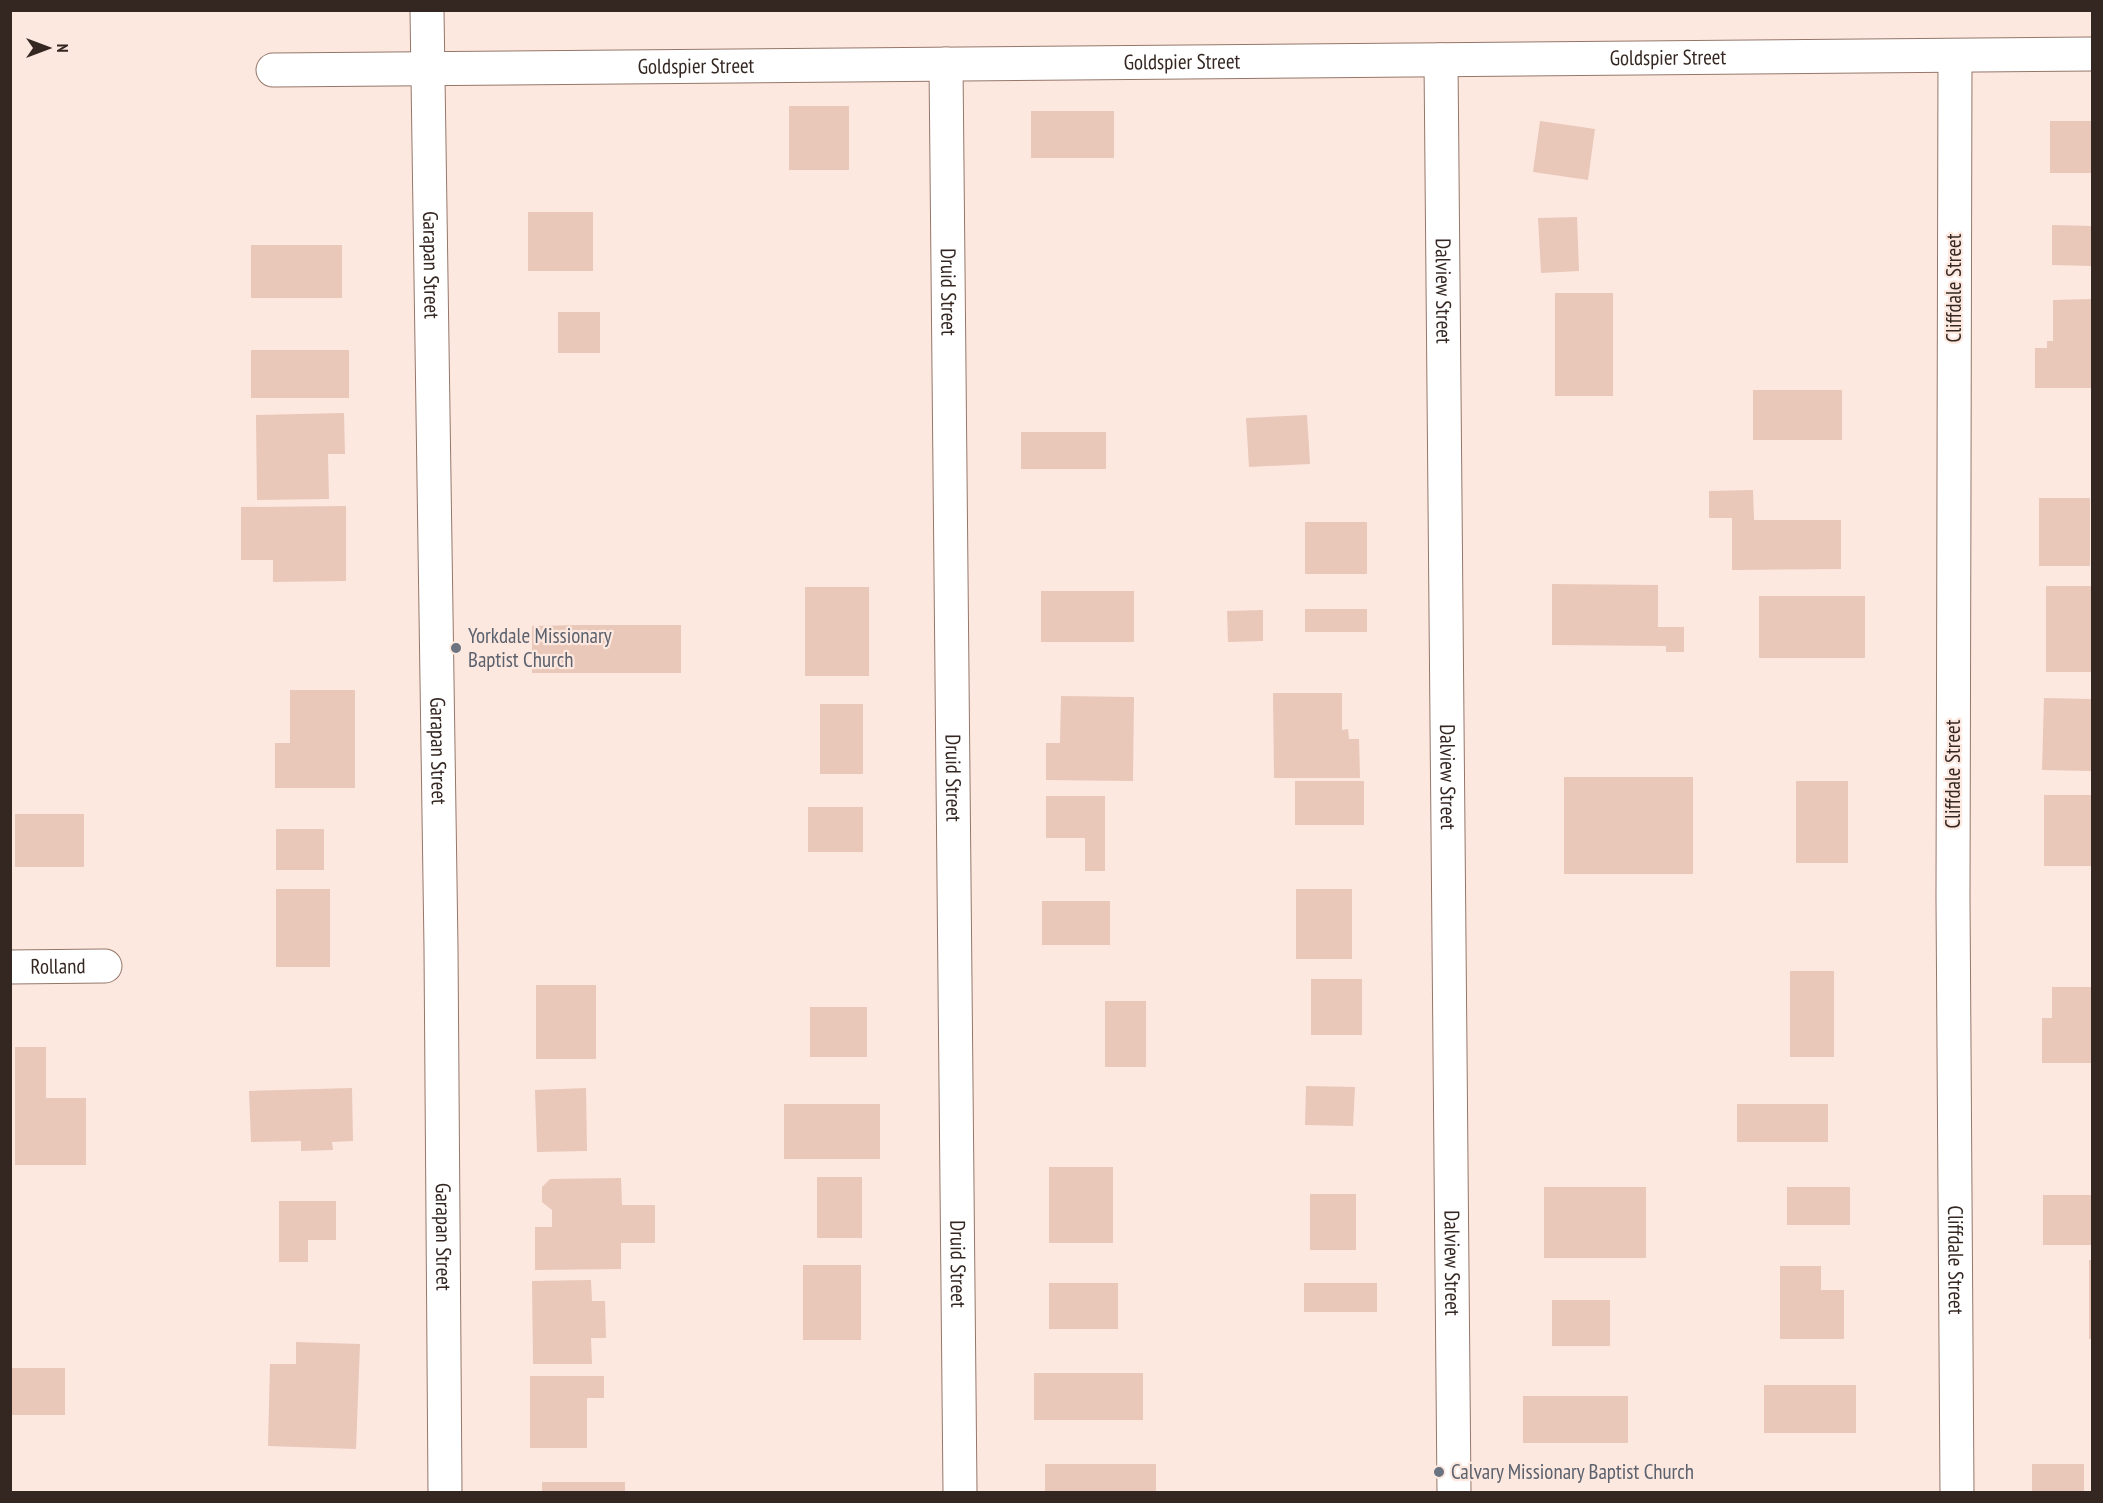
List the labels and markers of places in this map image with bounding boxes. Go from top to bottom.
place label: Yorkdale Missionary Baptist Church [468,622,612,673]
marker: Yorkdale Missionary Baptist Church [449,641,463,655]
place label: Calvary Missionary Baptist Church [1451,1458,1694,1485]
marker: Calvary Missionary Baptist Church [1432,1465,1446,1479]

